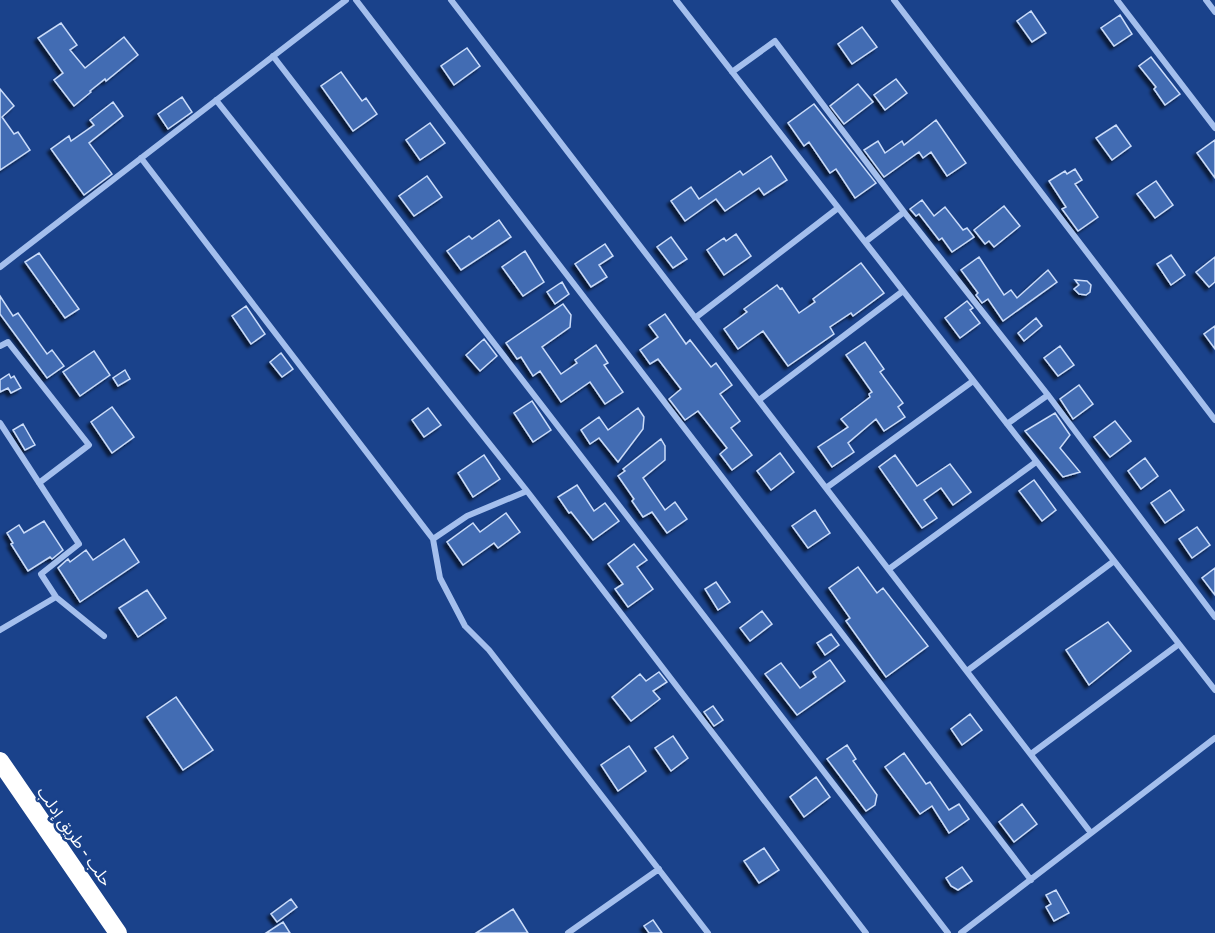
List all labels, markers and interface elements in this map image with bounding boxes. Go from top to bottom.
street label: حلب - طريق إدلب [32,782,117,890]

